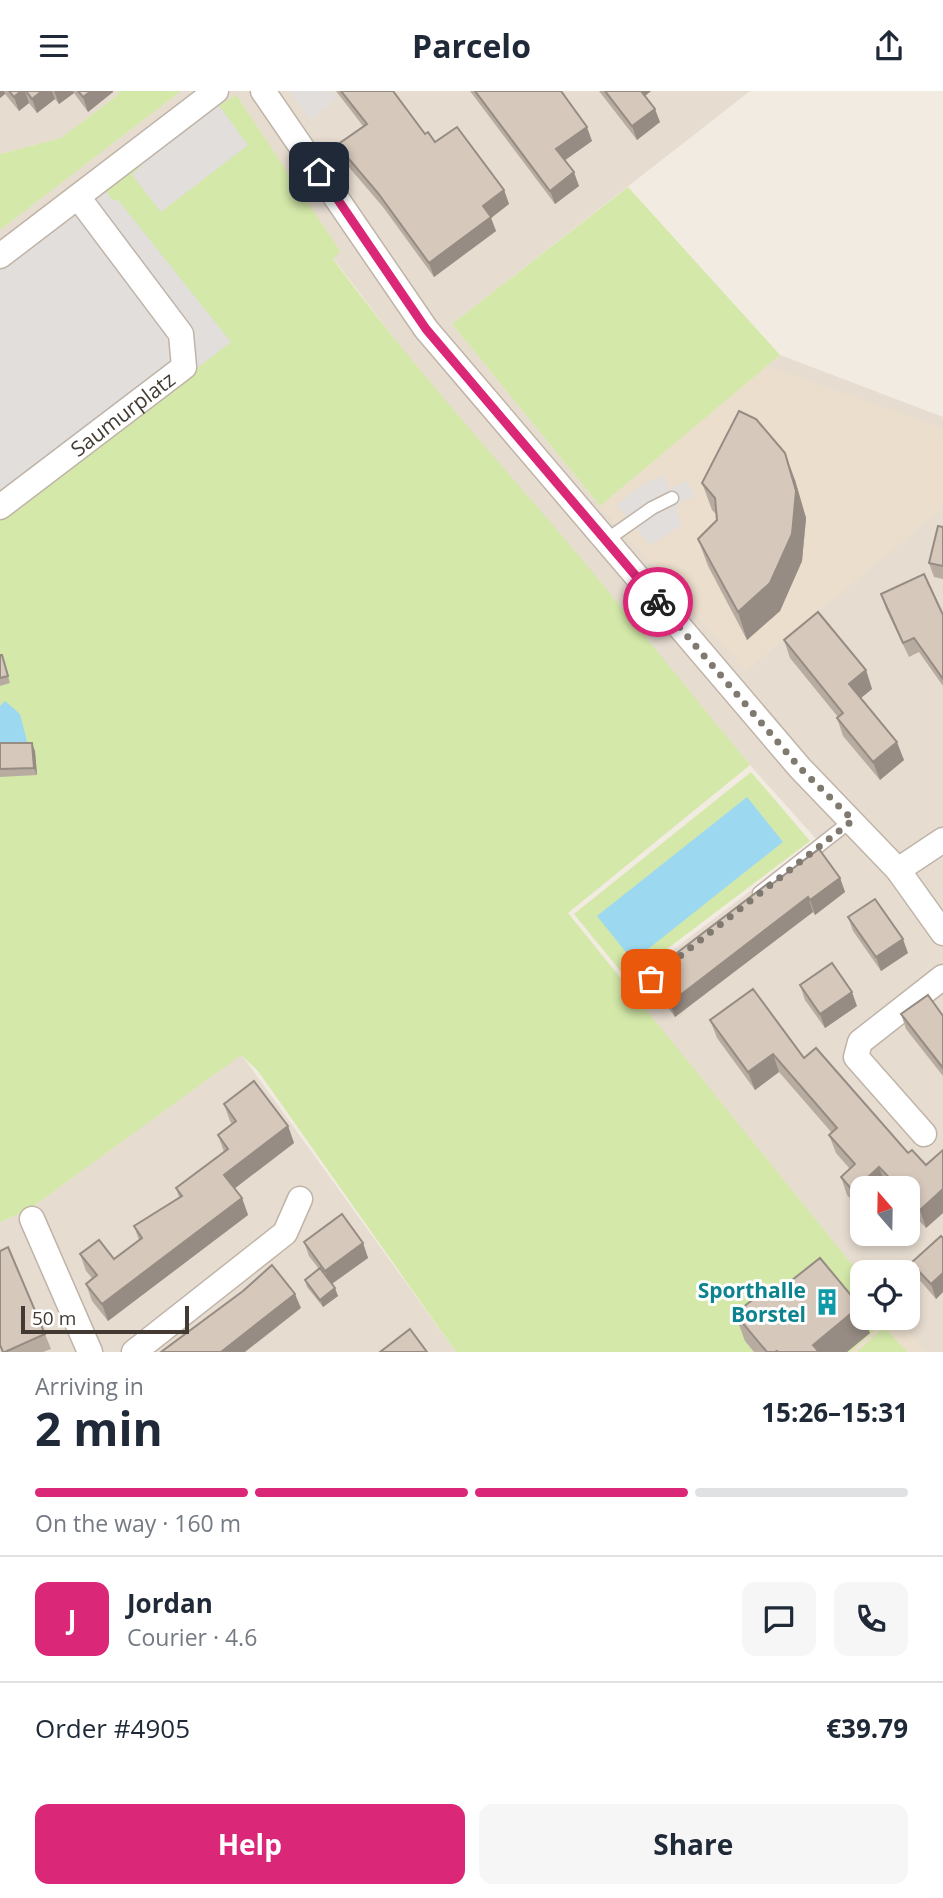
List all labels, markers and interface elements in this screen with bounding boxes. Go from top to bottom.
text: Parcelo [412,24,531,67]
icon: menu [35,27,73,65]
icon: share [870,27,908,65]
pin [289,142,349,202]
icon: home [300,153,338,191]
street label: Saumurplatz [65,365,181,462]
courier [623,567,693,637]
icon: bike [639,583,677,621]
pin [621,949,681,1009]
icon: bag [632,960,670,998]
north arrow [850,1176,920,1246]
map controls [850,1176,920,1330]
button: locate [850,1260,920,1330]
place label: Sporthalle Borstel [698,1276,806,1328]
building icon: Sporthalle Borstel [812,1287,842,1317]
scale bar [21,1303,189,1335]
text: 50 m [32,1305,76,1331]
text: Arriving in [35,1370,144,1402]
text: 15:26–15:31 [761,1394,908,1430]
text: 2 min [35,1397,163,1459]
text: On the way · 160 m [35,1507,241,1539]
button: chat [742,1582,816,1656]
button: phone [834,1582,908,1656]
text: Jordan [127,1585,213,1621]
text: J [68,1601,76,1637]
text: Courier · 4.6 [127,1621,257,1653]
text: Order #4905 [35,1710,190,1746]
text: €39.79 [826,1710,908,1746]
button: Help [35,1804,465,1884]
button: Share [479,1804,908,1884]

